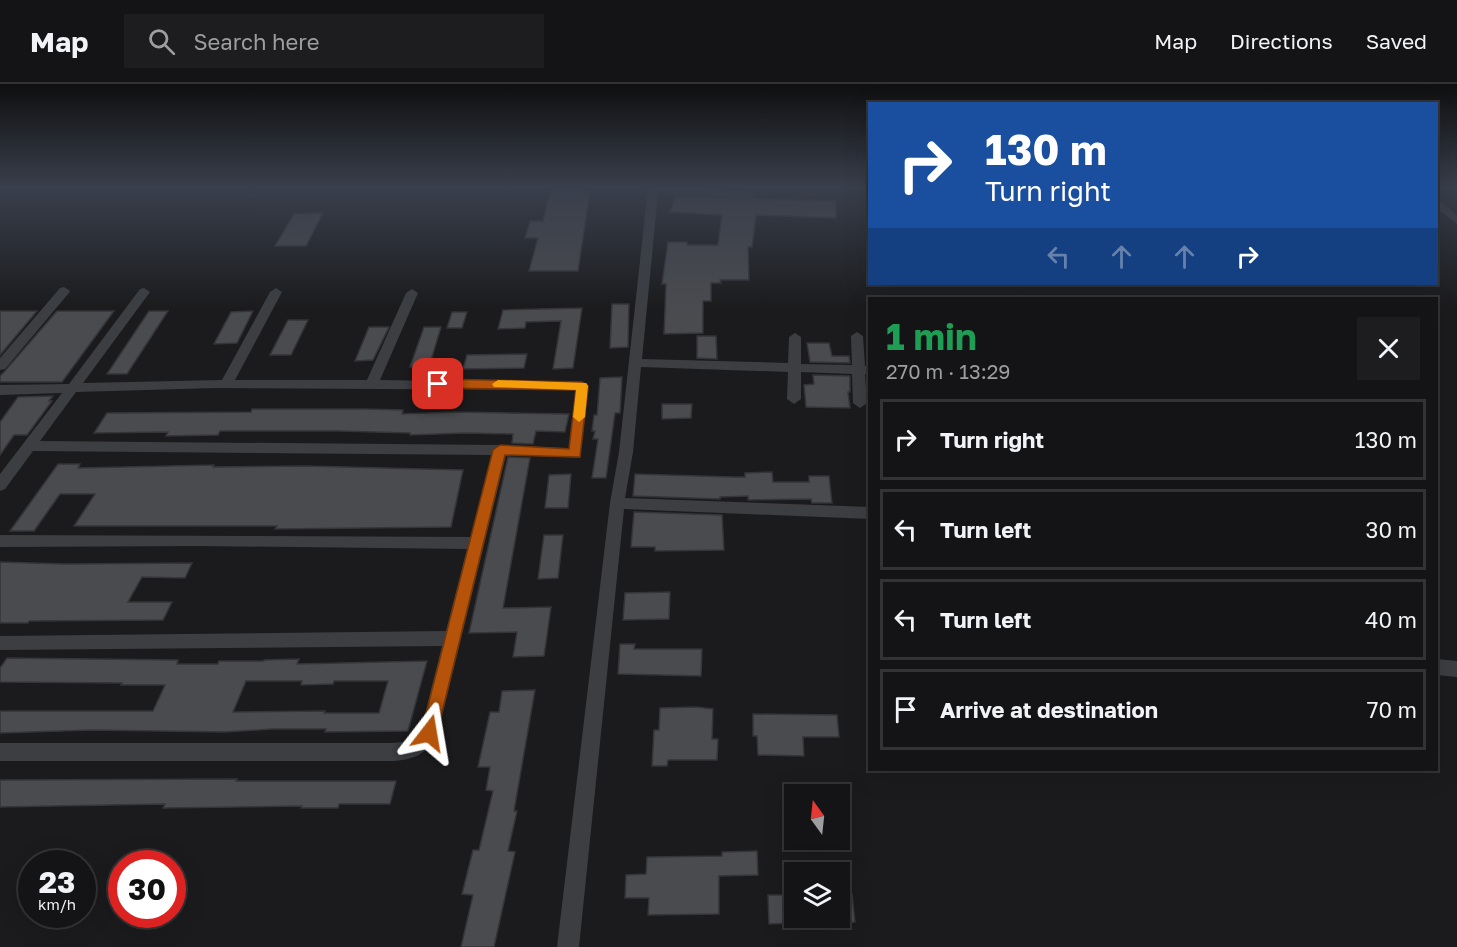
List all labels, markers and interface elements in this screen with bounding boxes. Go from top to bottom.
search box [124,14,544,68]
text: Map [30,25,88,58]
icon: search [145,25,178,58]
text: Search here [193,28,319,55]
text: Map [1154,28,1197,54]
text: Directions [1230,28,1333,54]
text: Saved [1366,28,1427,54]
text: 130 m [985,124,1107,174]
icon: right [886,126,964,204]
text: Turn right [985,175,1111,207]
icon: left [1042,240,1075,273]
icon: ahead [1105,240,1138,273]
icon: ahead [1168,240,1201,273]
icon: right [1231,240,1264,273]
text: 1 min [886,315,977,358]
button: close [1357,317,1420,380]
pin [412,358,463,409]
text: 270 m · 13:29 [886,359,1010,383]
icon: arrive [421,367,454,400]
icon: right [889,423,922,456]
text: Turn right [940,426,1044,453]
text: 130 m [1355,426,1417,453]
icon: left [889,513,922,546]
text: Turn left [940,516,1031,543]
text: 30 m [1366,516,1417,543]
icon: left [889,603,922,636]
text: Turn left [940,606,1031,633]
text: 40 m [1365,606,1417,633]
icon: arrive [889,693,922,726]
text: Arrive at destination [940,696,1158,723]
text: 70 m [1367,696,1417,723]
position arrow [397,701,461,765]
north arrow [784,784,850,850]
map controls [784,784,850,928]
speed limit sign: 30 [108,850,186,928]
button: layers [784,862,850,928]
text: 23 [39,864,75,900]
text: km/h [38,895,76,913]

